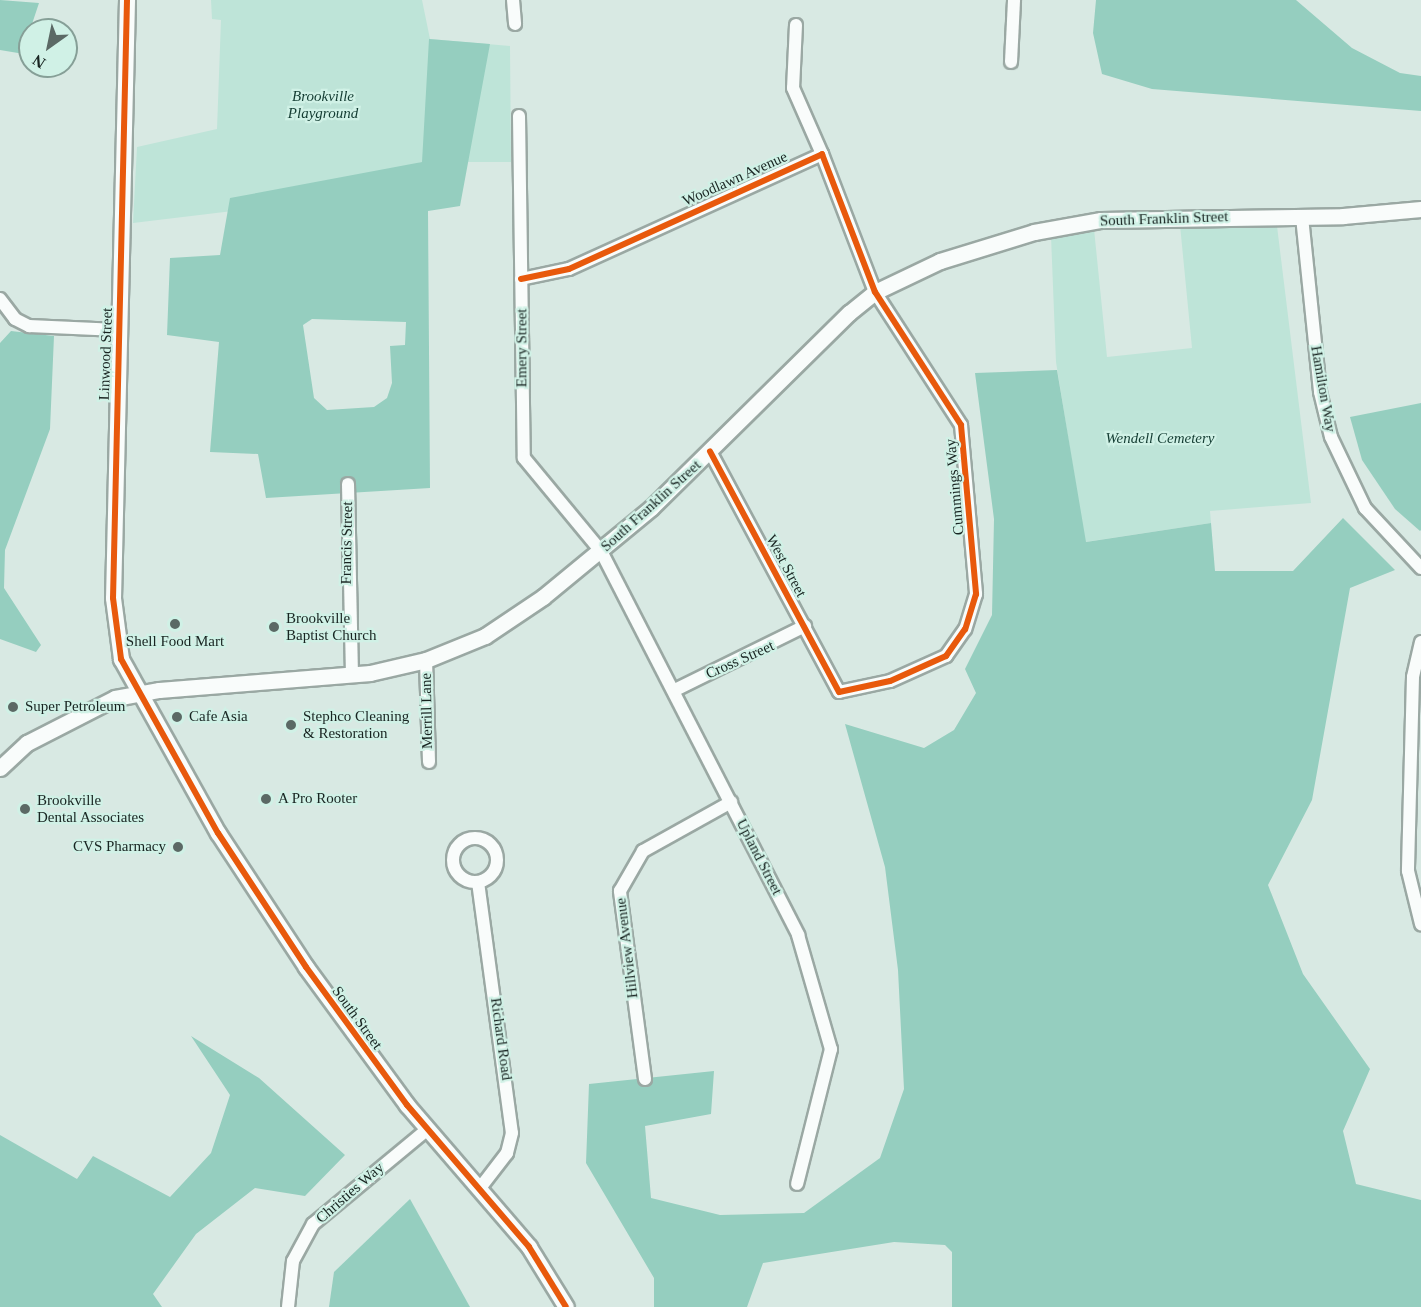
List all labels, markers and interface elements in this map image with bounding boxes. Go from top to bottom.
north arrow [18,18,78,78]
text: N [30,52,48,72]
park label: Brookville Playground [288,87,358,122]
street label: Woodlawn Avenue [679,148,791,210]
street label: South Franklin Street [1100,208,1228,230]
street label: Linwood Street [95,307,117,401]
street label: Emery Street [513,309,531,387]
street label: Hamilton Way [1307,344,1339,434]
park label: Wendell Cemetery [1106,430,1214,448]
street label: Cummings Way [942,438,968,536]
street label: South Franklin Street [597,456,705,556]
street label: Francis Street [337,501,357,585]
street label: West Street [762,532,810,600]
place label: Brookville Baptist Church [286,609,376,644]
marker: Shell Food Mart [168,617,182,631]
marker: Brookville Baptist Church [267,620,281,634]
place label: Shell Food Mart [126,633,224,651]
street label: Cross Street [703,637,777,683]
street label: Merrill Lane [417,673,437,749]
place label: Super Petroleum [25,698,125,716]
marker: Super Petroleum [6,700,20,714]
place label: Stephco Cleaning & Restoration [303,707,409,742]
place label: Cafe Asia [189,708,249,726]
marker: Cafe Asia [170,710,184,724]
marker: Stephco Cleaning & Restoration [284,718,298,732]
place label: A Pro Rooter [278,790,358,808]
place label: Brookville Dental Associates [37,791,145,826]
marker: A Pro Rooter [259,792,273,806]
marker: Brookville Dental Associates [18,802,32,816]
street label: Upland Street [732,816,786,898]
place label: CVS Pharmacy [73,838,166,856]
marker: CVS Pharmacy [171,840,185,854]
street label: Hillview Avenue [612,896,642,1000]
street label: South Street [328,983,386,1053]
street label: Richard Road [486,997,516,1081]
street label: Christies Way [312,1159,388,1227]

